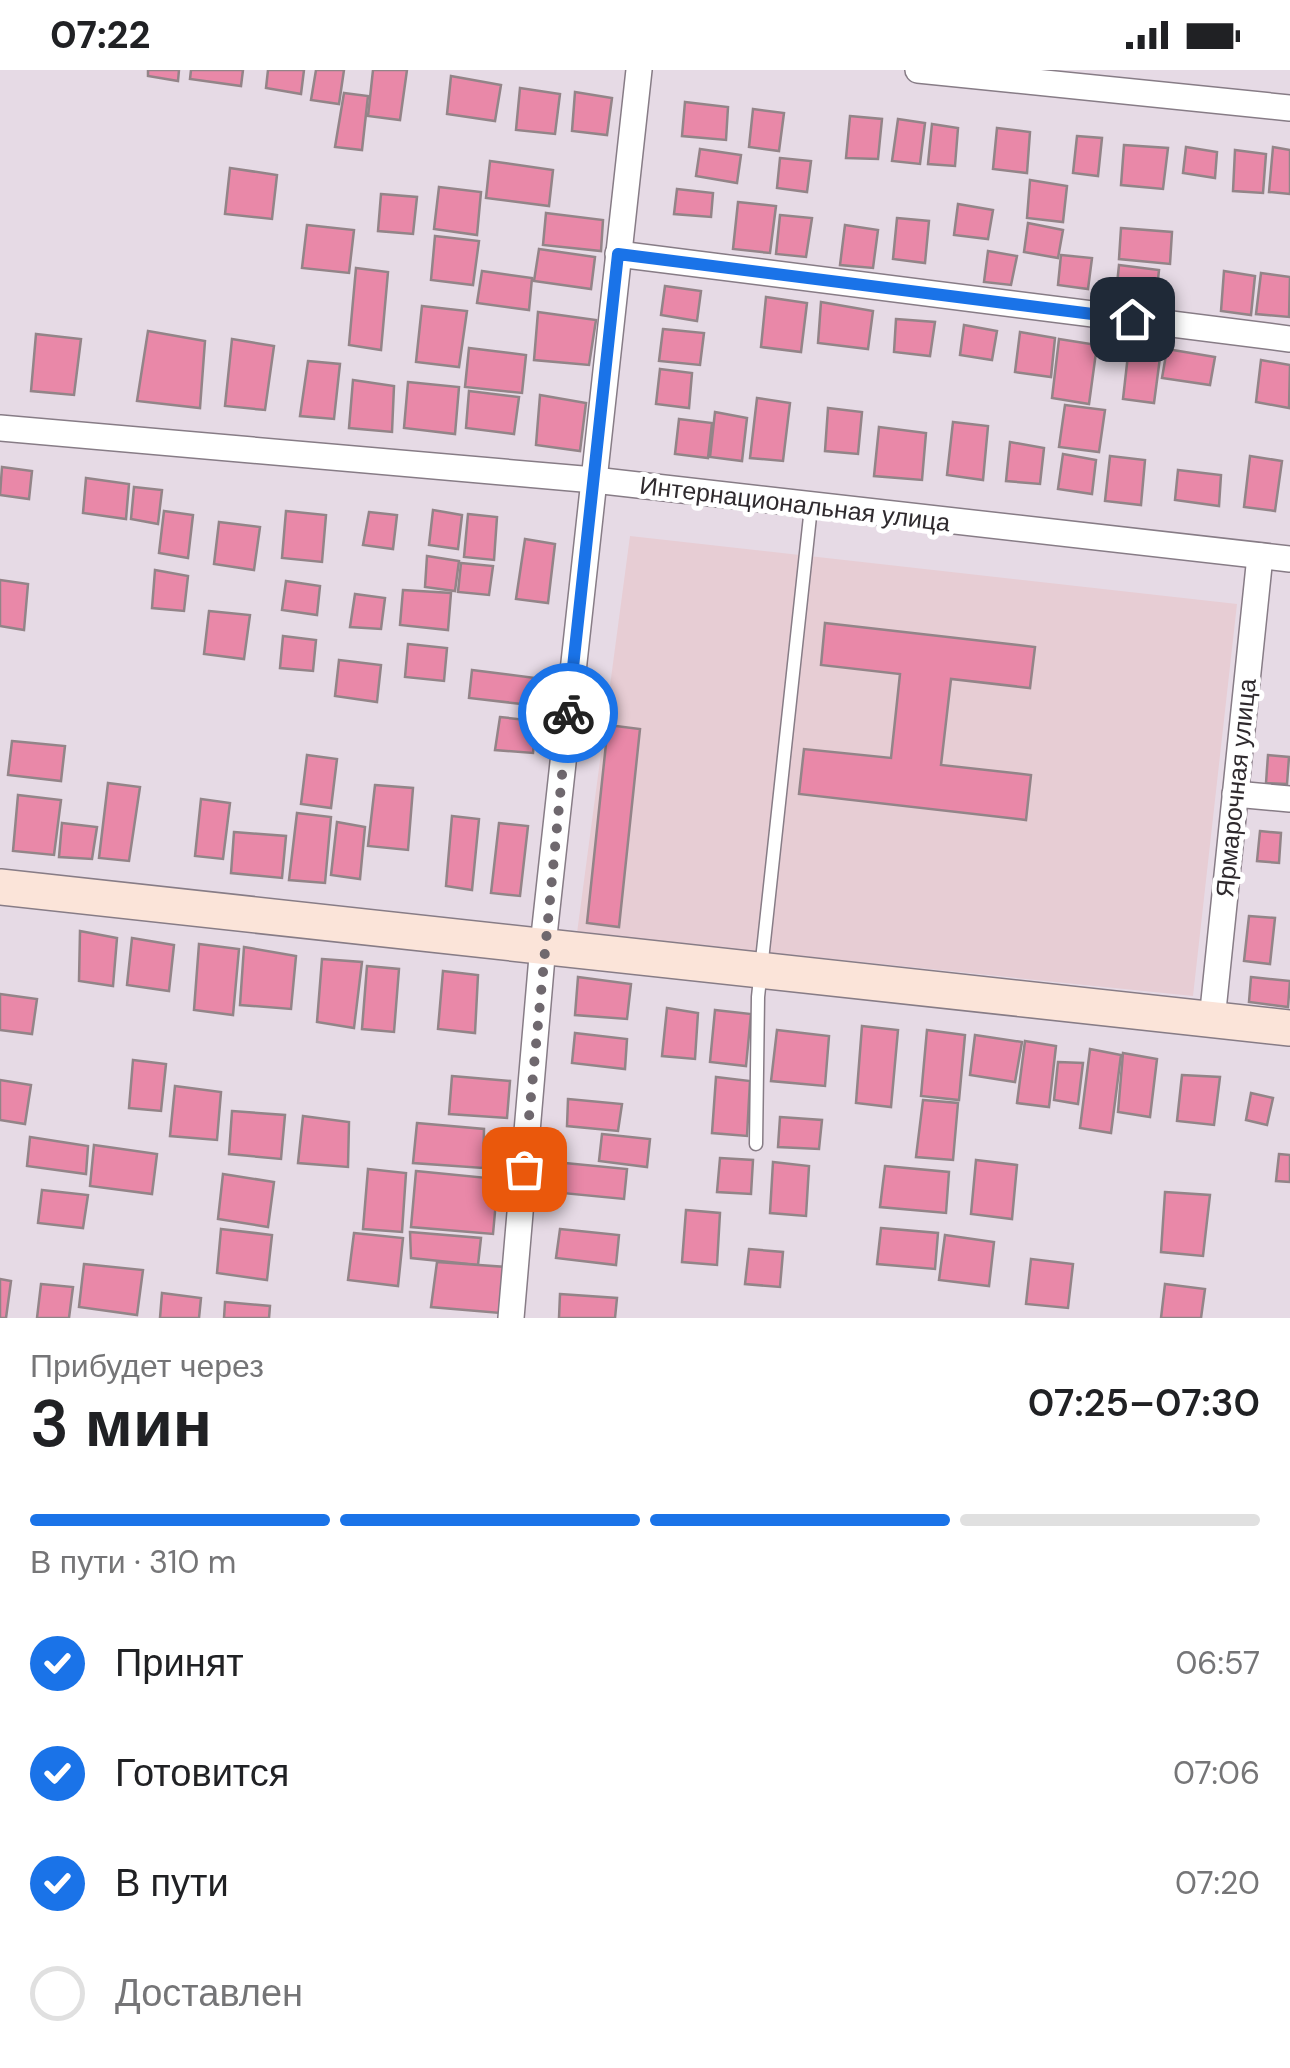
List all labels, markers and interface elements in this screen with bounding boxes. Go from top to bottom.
text: 07:22 [50,10,150,60]
pin [1090,277,1175,362]
icon: home [1105,292,1160,347]
street label: Интернациональная улица [638,469,952,539]
courier [518,663,618,763]
street label: Ярмарочная улица [1208,677,1264,899]
icon: bike [541,686,596,741]
pin [482,1127,567,1212]
icon: bag [497,1142,552,1197]
text: Прибудет через [30,1345,264,1387]
text: 07:25–07:30 [1028,1378,1260,1428]
text: 3 мин [30,1382,212,1466]
text: В пути · 310 m [30,1541,236,1583]
icon: check [30,1636,85,1691]
text: Принят [115,1638,244,1688]
text: 06:57 [1175,1642,1260,1684]
icon: check [30,1746,85,1801]
text: Готовится [115,1748,289,1798]
text: 07:06 [1173,1752,1260,1794]
icon: check [30,1856,85,1911]
text: В пути [115,1858,229,1908]
text: 07:20 [1175,1862,1260,1904]
text: Доставлен [115,1968,303,2018]

